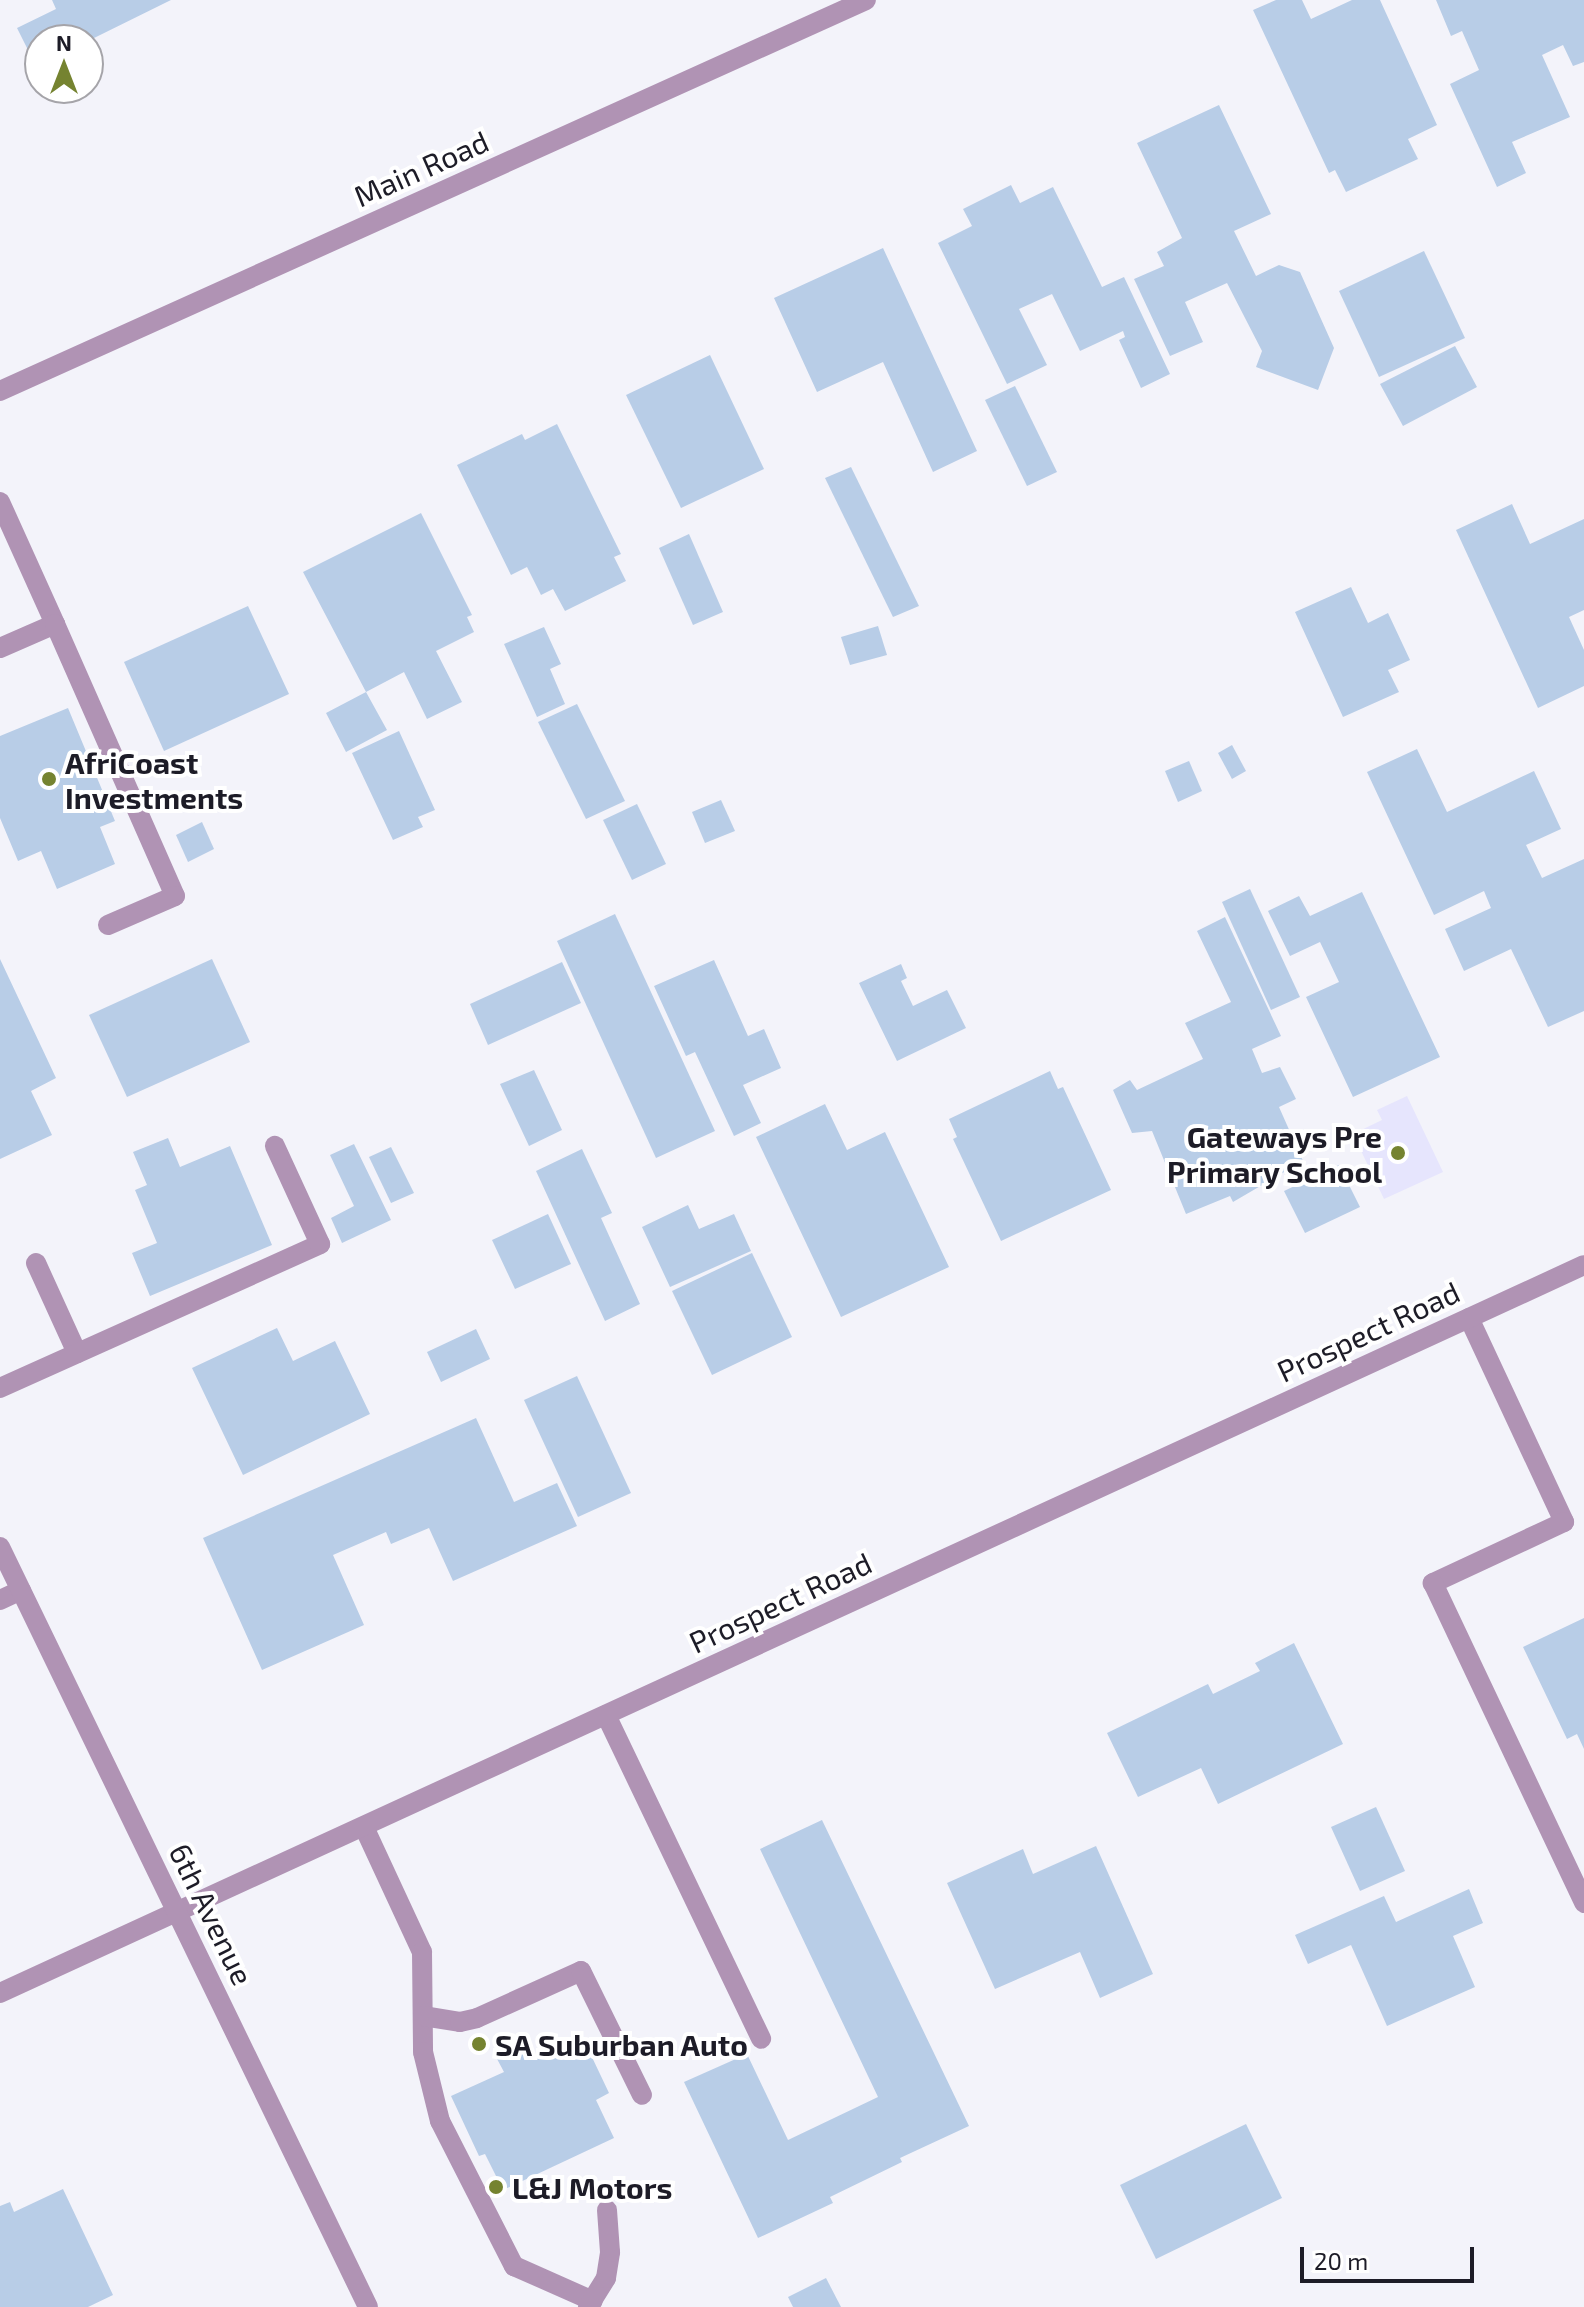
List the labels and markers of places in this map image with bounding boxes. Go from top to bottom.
place label: AfriCoast Investments [65,744,243,814]
marker: AfriCoast Investments [40,770,58,788]
place label: Gateways Pre Primary School [1166,1118,1382,1188]
marker: Gateways Pre Primary School [1389,1144,1407,1162]
place label: SA Suburban Auto [495,2026,749,2062]
marker: SA Suburban Auto [470,2035,488,2053]
place label: L&J Motors [512,2169,673,2205]
marker: L&J Motors [487,2178,505,2196]

